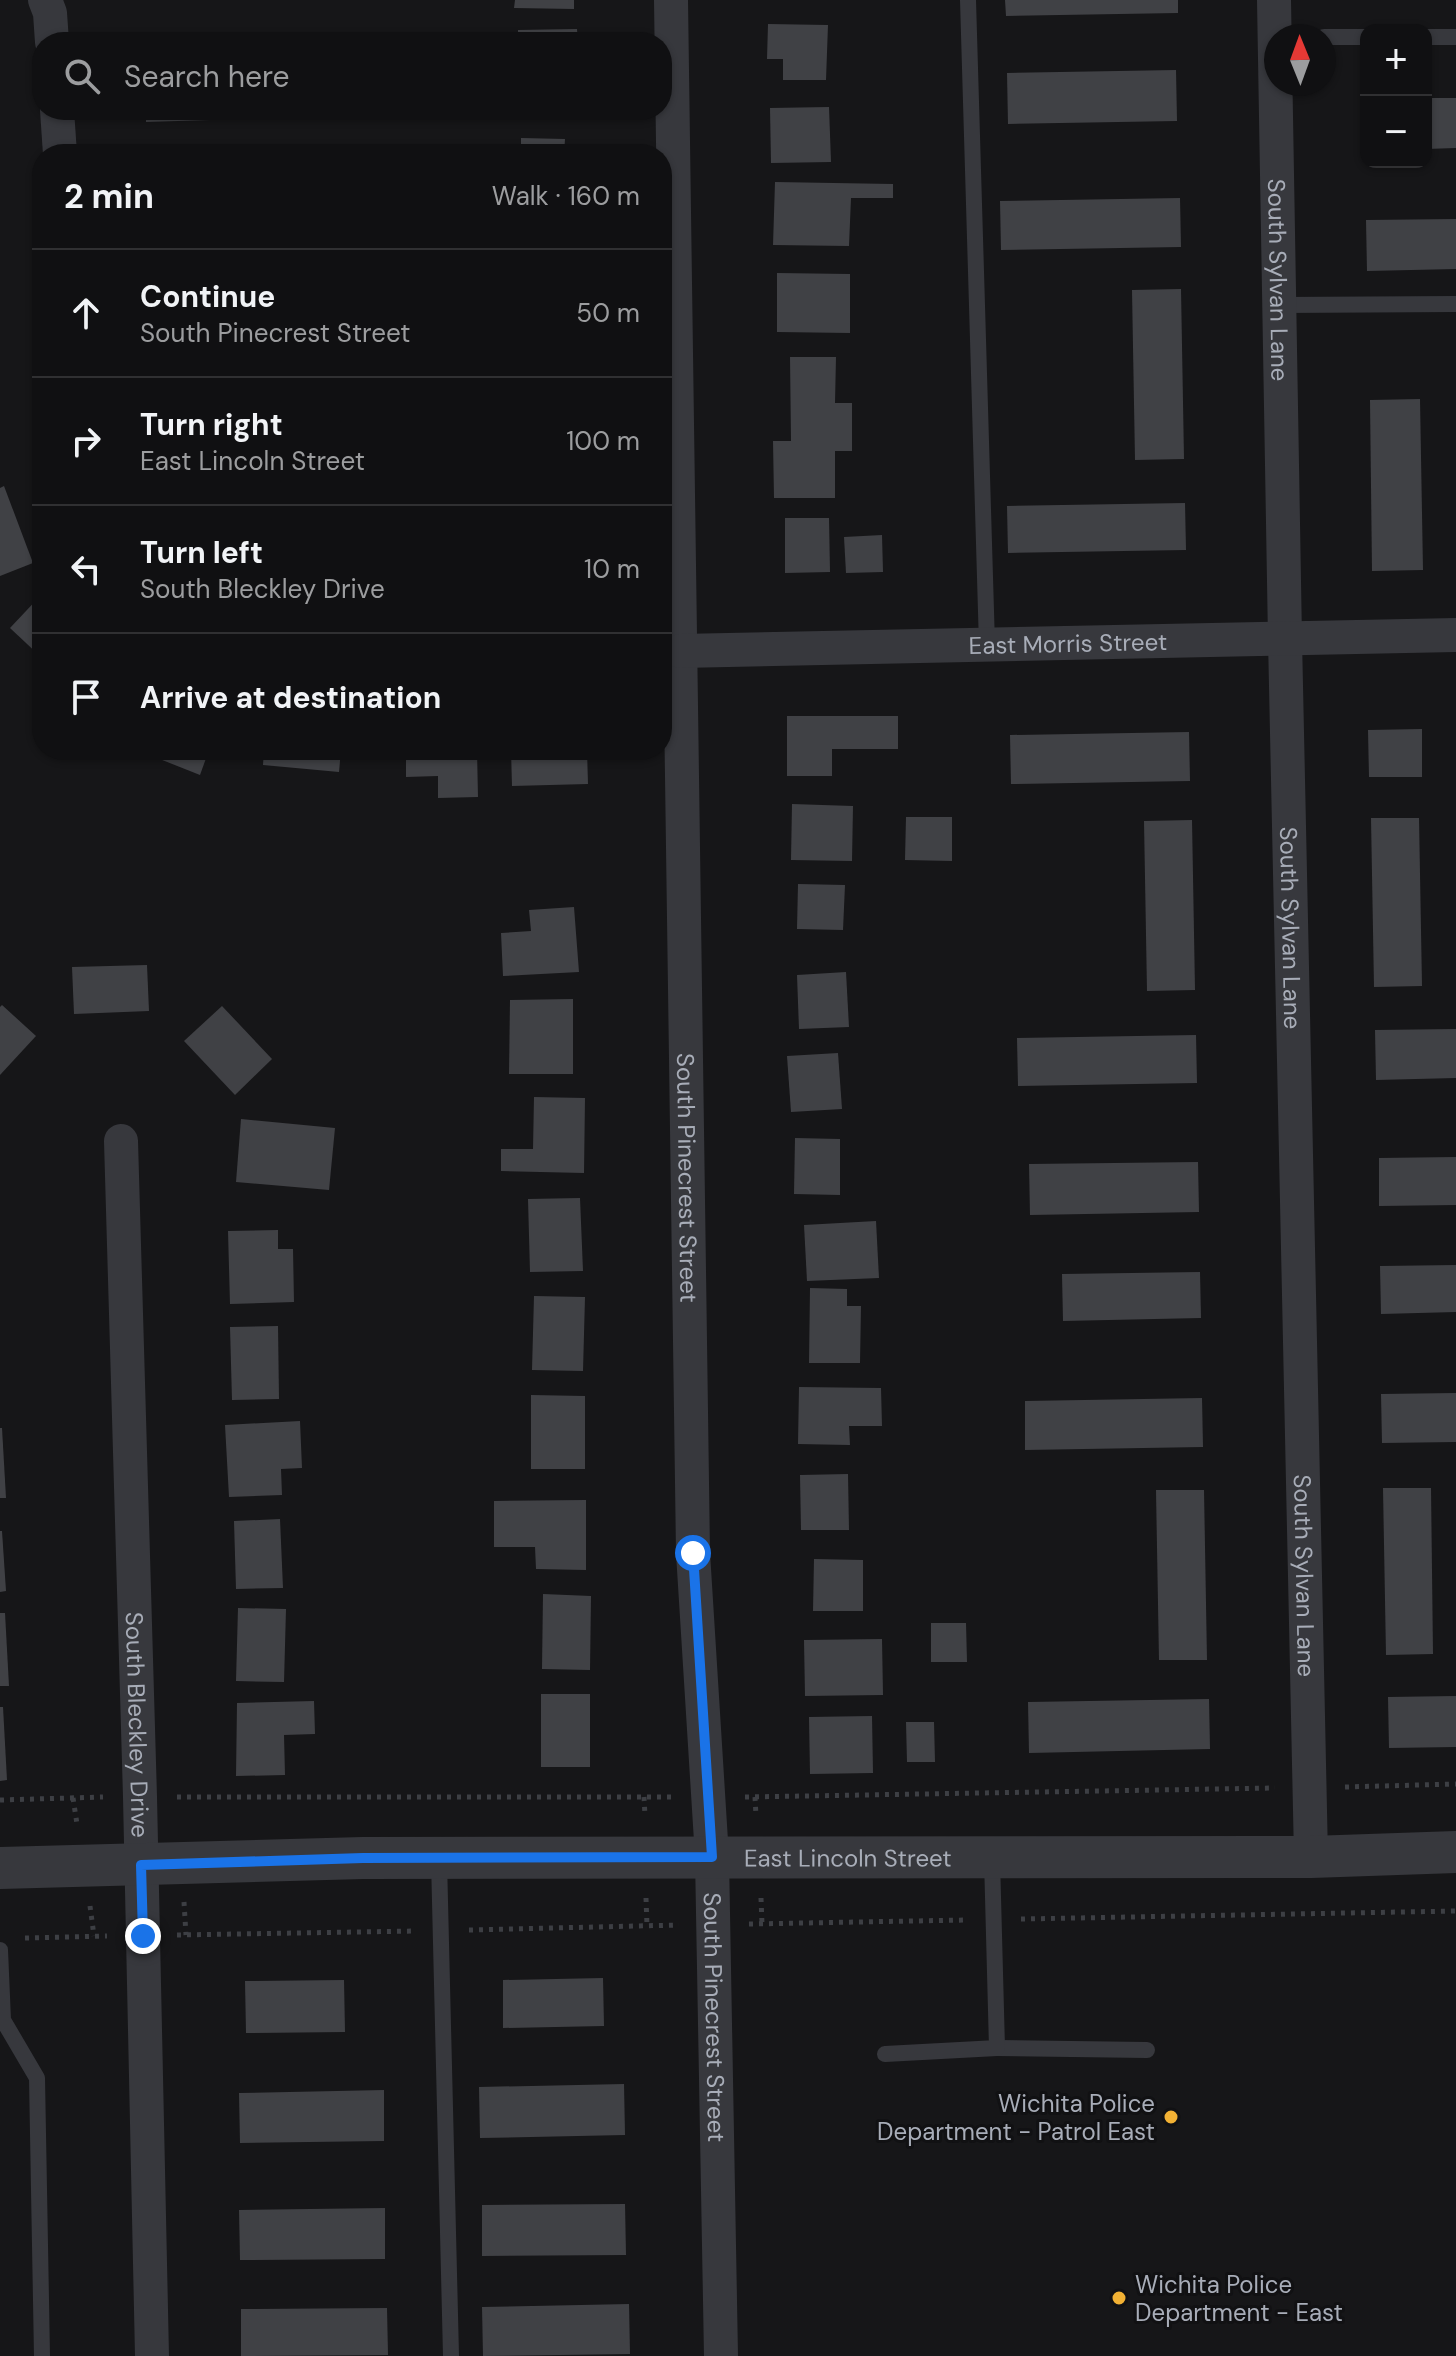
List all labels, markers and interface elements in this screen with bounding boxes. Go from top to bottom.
north arrow [1264,24,1336,96]
map controls [1360,24,1432,168]
button: + [1360,24,1432,96]
search box [32,32,672,120]
icon: search [60,54,104,98]
text: Search here [124,57,290,96]
button: − [1360,96,1432,168]
text: 2 min [64,174,154,219]
street label: South Sylvan Lane [1262,178,1296,382]
text: Walk · 160 m [492,179,640,213]
text: Continue [140,277,275,316]
icon: ahead [64,291,108,335]
text: 50 m [576,296,640,330]
text: South Pinecrest Street [140,316,411,350]
text: Turn right [140,405,283,444]
icon: right [64,419,108,463]
text: 100 m [566,424,640,458]
text: East Lincoln Street [140,444,365,478]
text: Turn left [140,533,263,572]
icon: left [64,547,108,591]
text: 10 m [584,552,640,586]
text: South Bleckley Drive [140,572,385,606]
street label: East Morris Street [968,625,1167,661]
icon: arrive [64,675,108,719]
text: Arrive at destination [140,678,441,717]
street label: South Sylvan Lane [1274,826,1309,1029]
street label: South Pinecrest Street [670,1053,705,1303]
street label: South Sylvan Lane [1287,1474,1323,1677]
route start [675,1535,711,1571]
street label: South Bleckley Drive [119,1611,156,1838]
street label: East Lincoln Street [744,1842,952,1873]
street label: South Pinecrest Street [697,1892,733,2142]
route end [125,1918,161,1954]
place label: Wichita Police Department - Patrol East [877,2088,1155,2147]
marker: Wichita Police Department - Patrol East [1162,2108,1180,2126]
place label: Wichita Police Department - East [1135,2269,1343,2328]
marker: Wichita Police Department - East [1110,2289,1128,2307]

